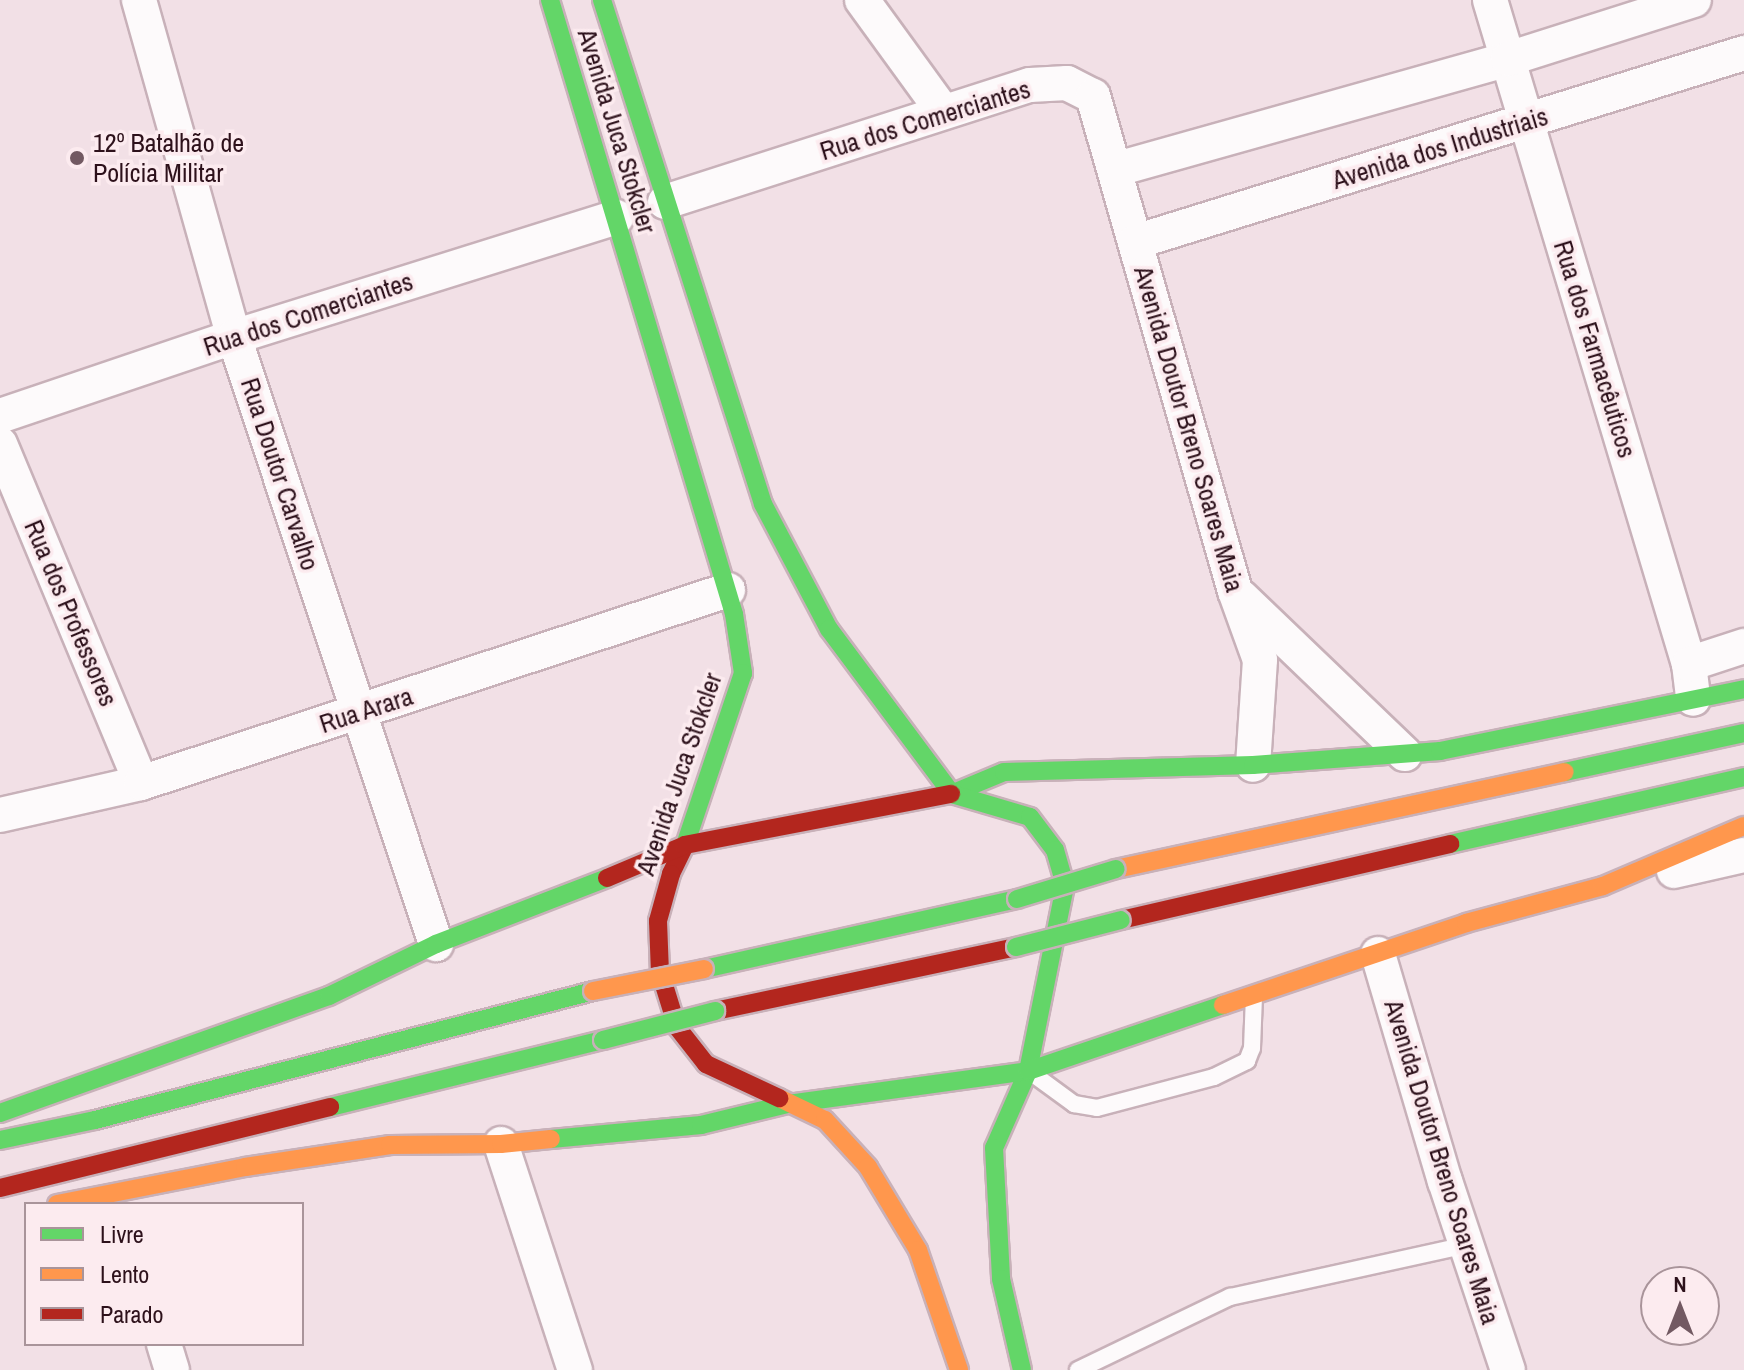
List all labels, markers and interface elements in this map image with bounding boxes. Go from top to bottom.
street label: Avenida Juca Stokcler [571,25,663,237]
street label: Rua dos Comerciantes [816,73,1034,167]
street label: Avenida dos Industriais [1328,100,1552,196]
place label: 12º Batalhão de Polícia Militar [93,127,244,188]
marker: 12º Batalhão de Polícia Militar [68,149,86,167]
street label: Rua dos Farmacêuticos [1547,237,1643,461]
street label: Avenida Doutor Breno Soares Maia [1128,263,1250,595]
street label: Rua dos Comerciantes [199,265,417,363]
street label: Rua Doutor Carvalho [234,374,326,574]
street label: Rua dos Professores [18,515,124,711]
street label: Avenida Juca Stokcler [630,669,728,879]
street label: Rua Arara [315,680,417,740]
street label: Avenida Doutor Breno Soares Maia [1378,996,1506,1328]
legend [24,1202,304,1346]
text: Livre [100,1218,144,1250]
text: Lento [100,1258,149,1290]
north arrow [1640,1266,1720,1346]
text: N [1673,1269,1687,1299]
text: Parado [100,1298,163,1330]

